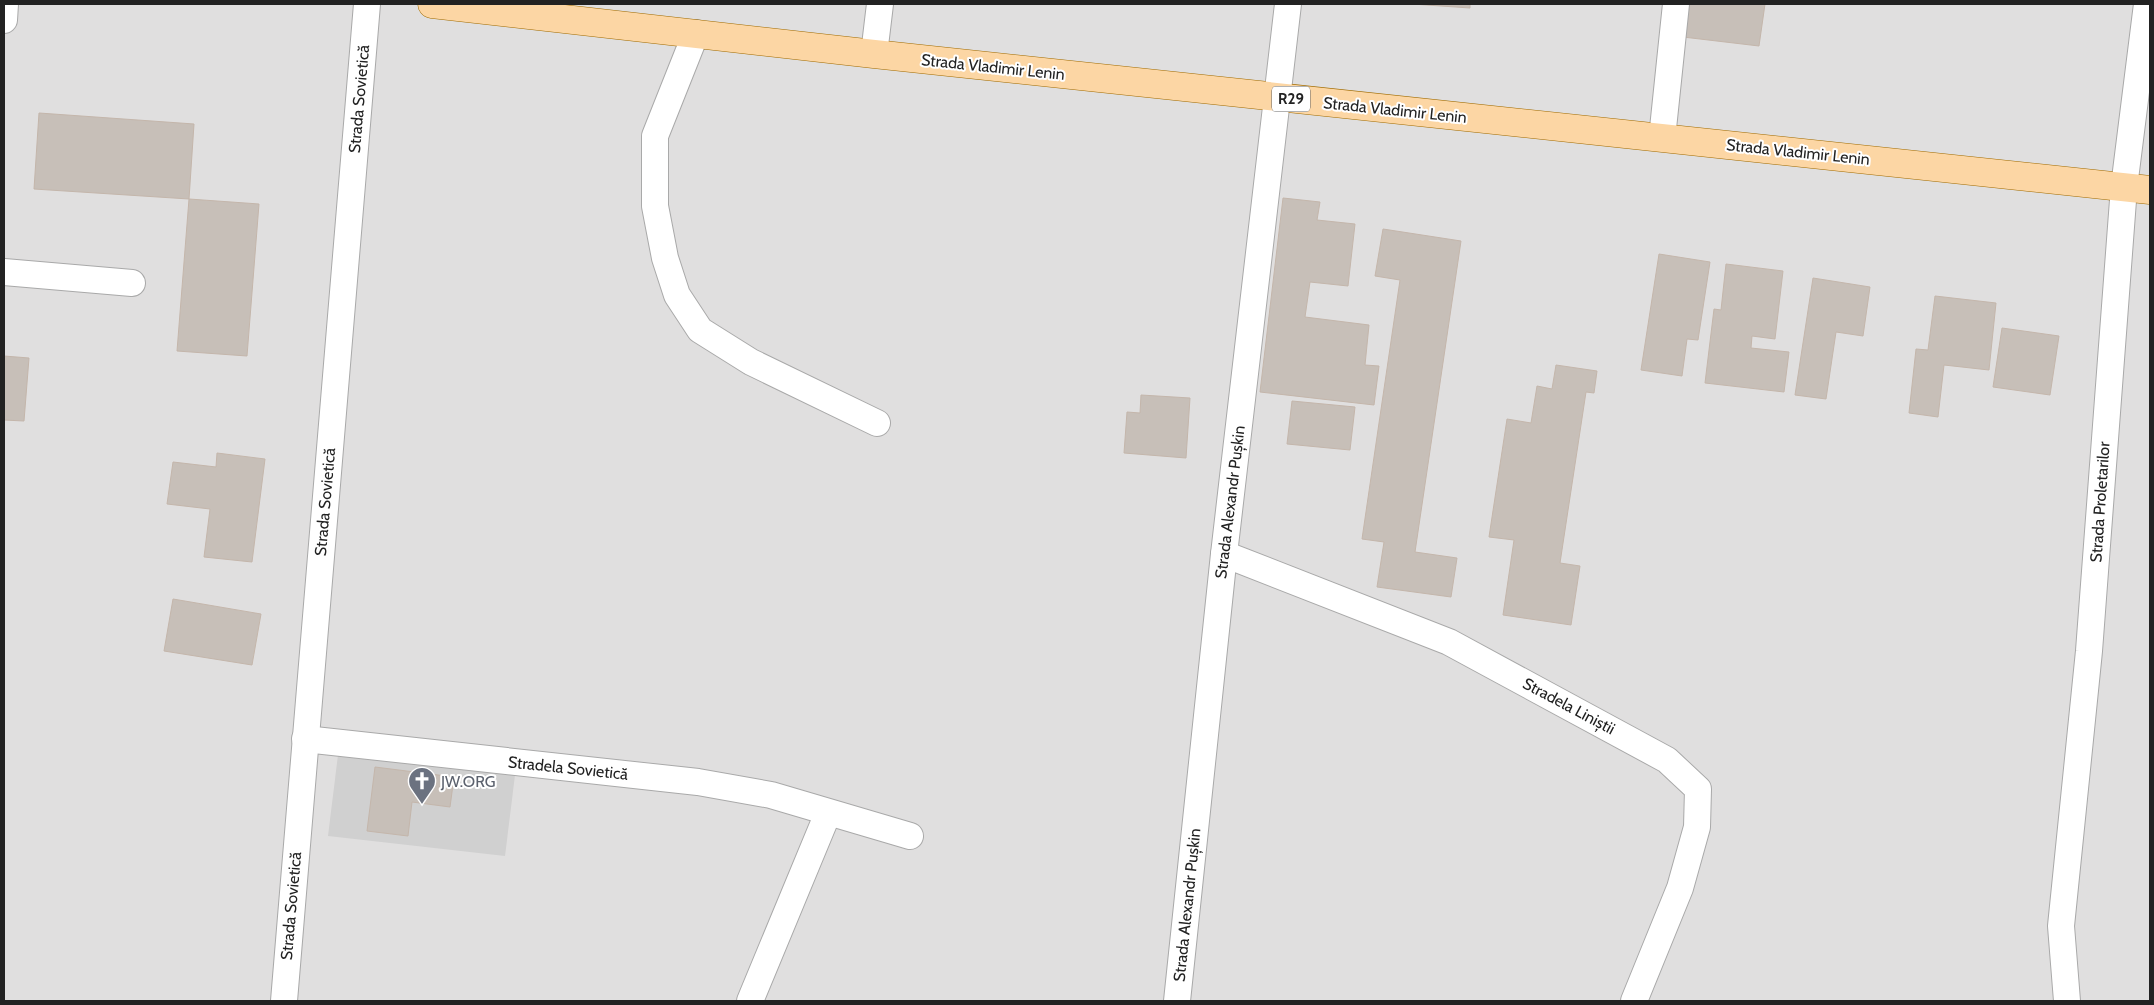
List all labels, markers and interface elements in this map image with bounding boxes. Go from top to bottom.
street label: Strada Sovietică [345,44,373,154]
street label: Strada Vladimir Lenin [920,50,1066,84]
road number: R29 [1272,86,1310,112]
street label: Strada Vladimir Lenin [1322,93,1468,127]
street label: Strada Vladimir Lenin [1725,135,1871,169]
street label: Strada Alexandr Pușkin [1211,424,1250,580]
street label: Strada Proletarilor [2086,440,2114,563]
street label: Strada Sovietică [311,447,339,557]
street label: Stradela Liniștii [1519,674,1618,739]
street label: Stradela Sovietică [507,752,629,784]
church icon: JW.ORG [407,766,437,805]
place label: JW.ORG [440,772,496,791]
street label: Strada Alexandr Pușkin [1169,827,1206,983]
street label: Strada Sovietică [277,851,305,961]

